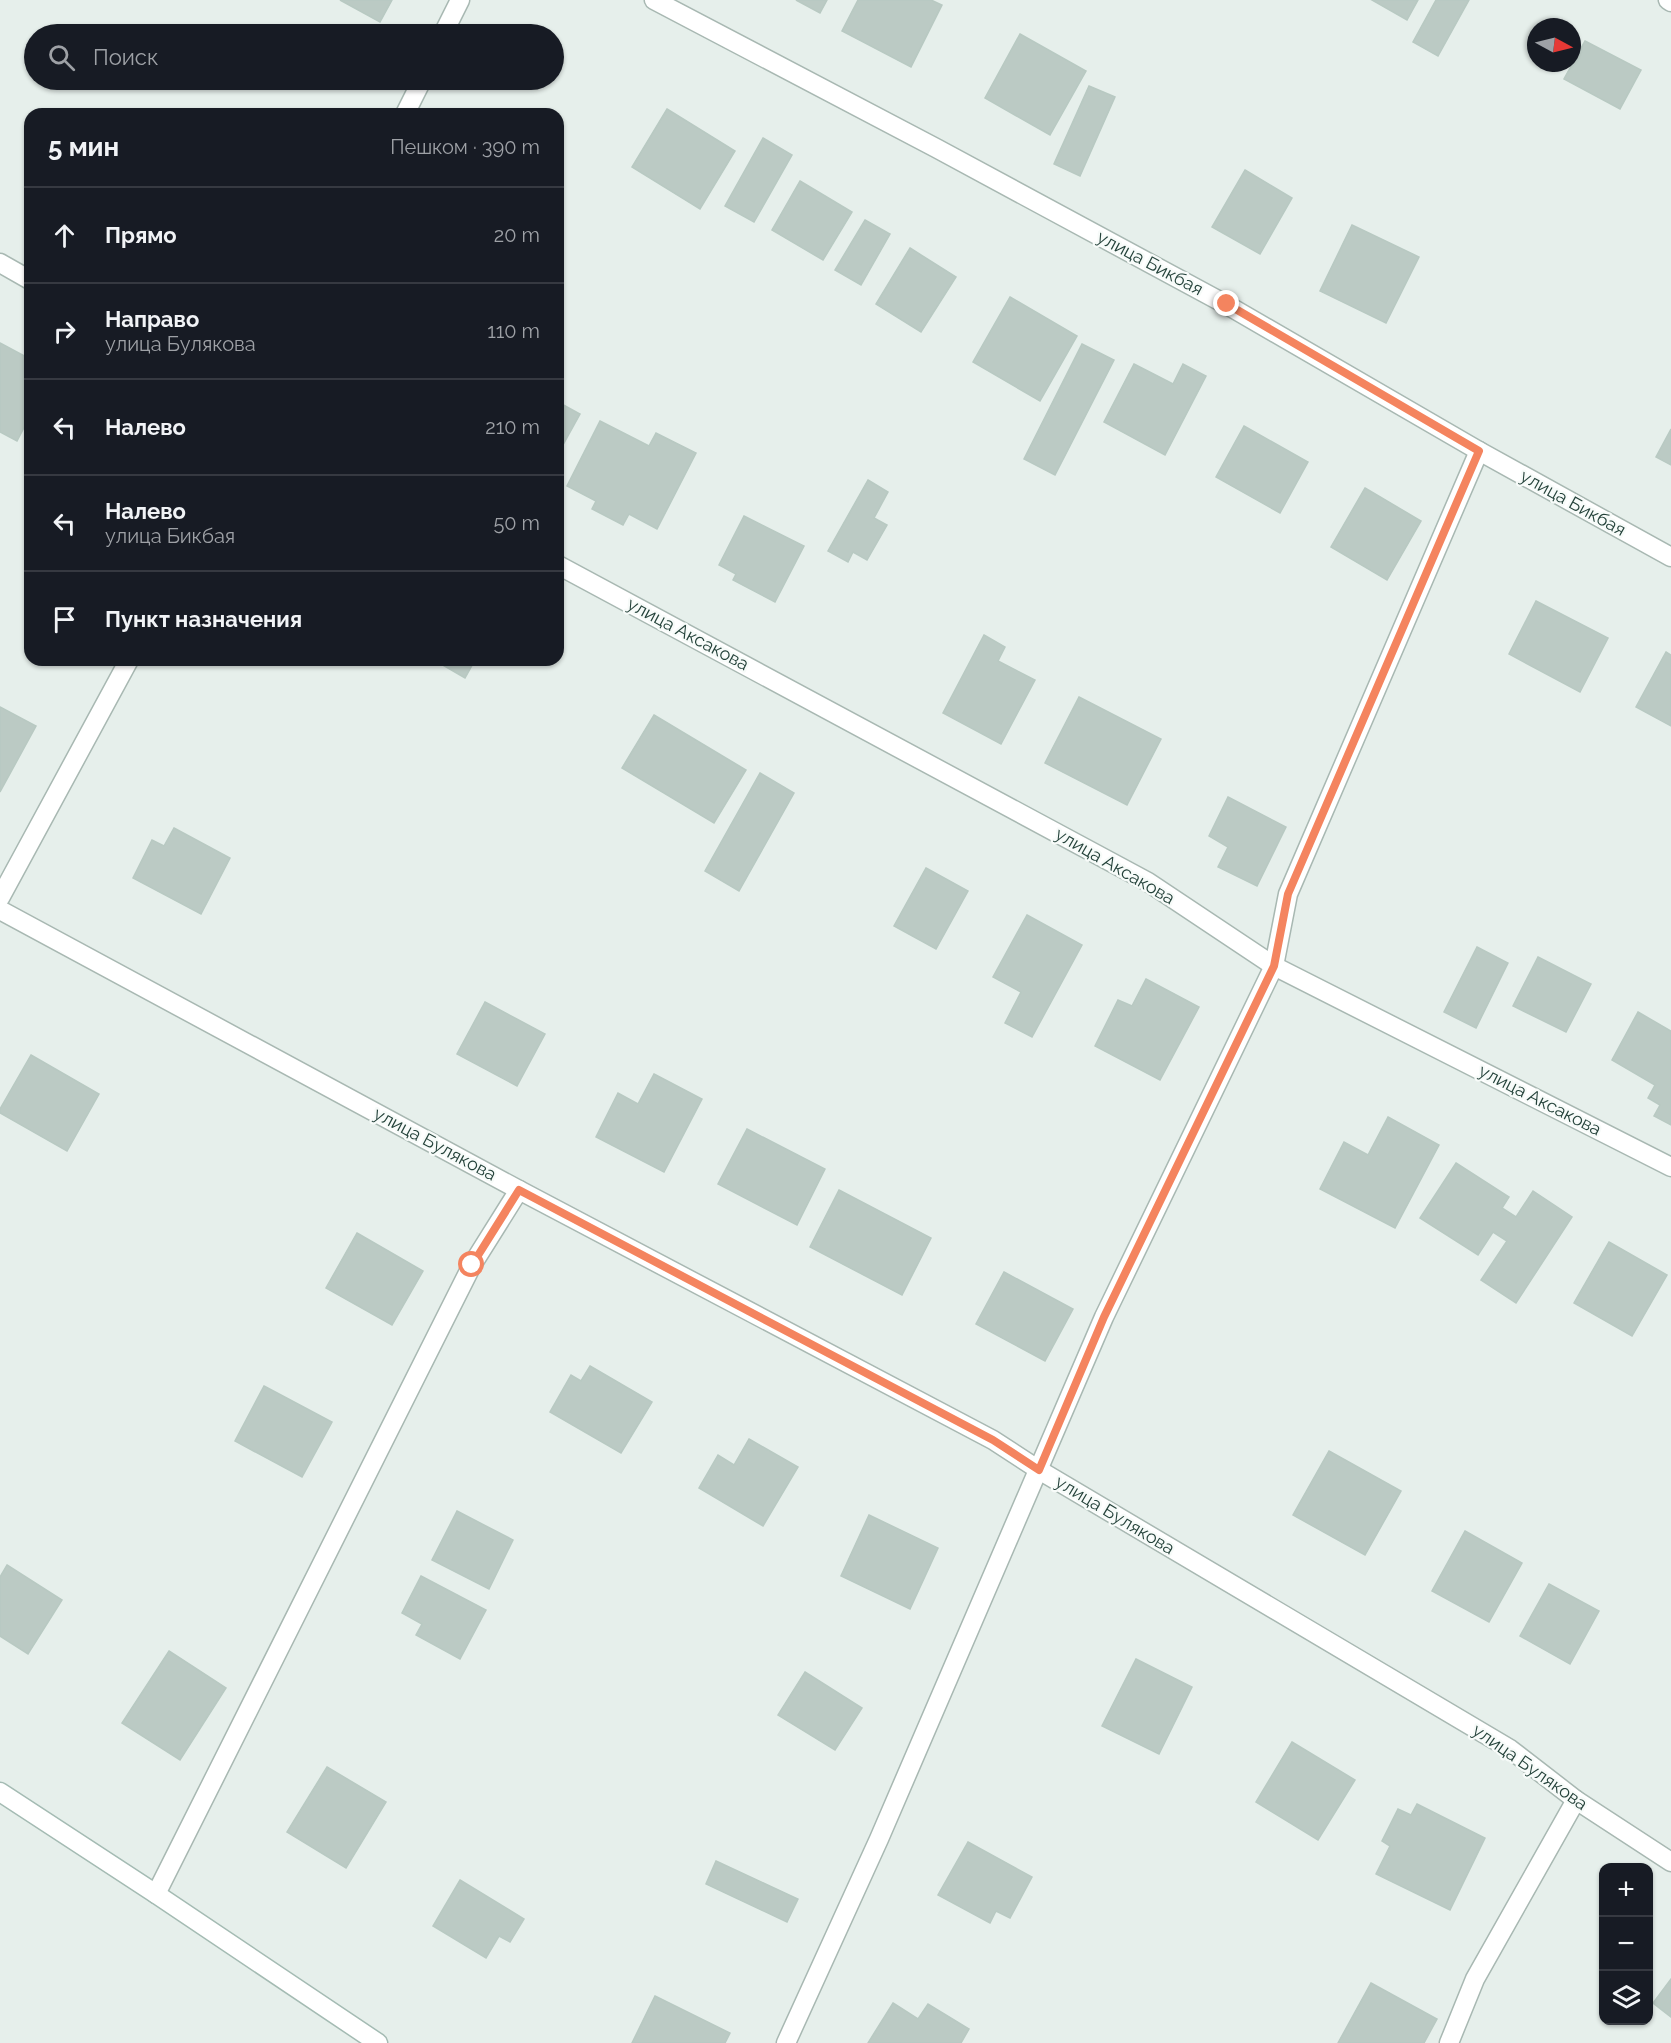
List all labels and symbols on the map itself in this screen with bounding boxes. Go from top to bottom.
north arrow [1527,18,1581,72]
street label: улица Бикбая [1094,226,1207,299]
route end [1213,290,1239,316]
street label: улица Бикбая [1517,465,1630,540]
street label: улица Аксакова [624,593,753,674]
street label: улица Аксакова [1052,823,1179,908]
street label: улица Аксакова [1475,1060,1605,1139]
street label: улица Булякова [370,1102,500,1185]
route start [458,1251,484,1277]
street label: улица Булякова [1052,1471,1179,1558]
street label: улица Булякова [1469,1719,1592,1814]

